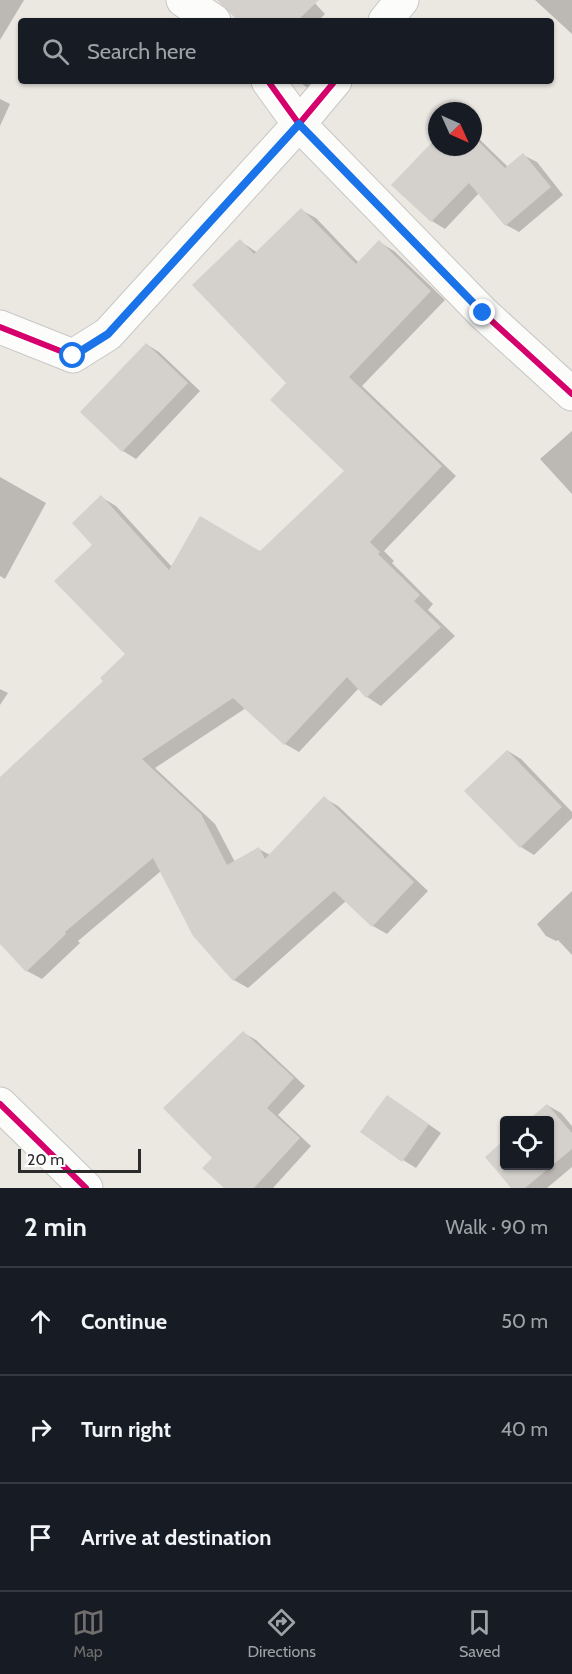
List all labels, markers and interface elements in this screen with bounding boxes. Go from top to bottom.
search box [18,18,554,84]
icon: search [39,35,72,68]
text: Search here [87,38,196,65]
north arrow [428,102,482,156]
route end [469,299,495,325]
route start [59,342,85,368]
map controls [500,1116,554,1170]
button: locate [500,1116,554,1170]
scale bar [18,1146,141,1174]
text: 20 m [27,1150,64,1169]
text: 2 min [24,1211,87,1243]
text: Walk · 90 m [445,1215,548,1239]
icon: ahead [24,1305,57,1338]
text: Continue [81,1308,167,1335]
text: 50 m [501,1309,548,1333]
icon: right [24,1413,57,1446]
text: Turn right [81,1416,171,1443]
text: 40 m [500,1417,548,1441]
icon: arrive [24,1521,57,1554]
text: Arrive at destination [81,1524,271,1551]
tab: Map [72,1606,105,1661]
tab: Directions [248,1606,316,1661]
tab: Saved [459,1606,500,1661]

